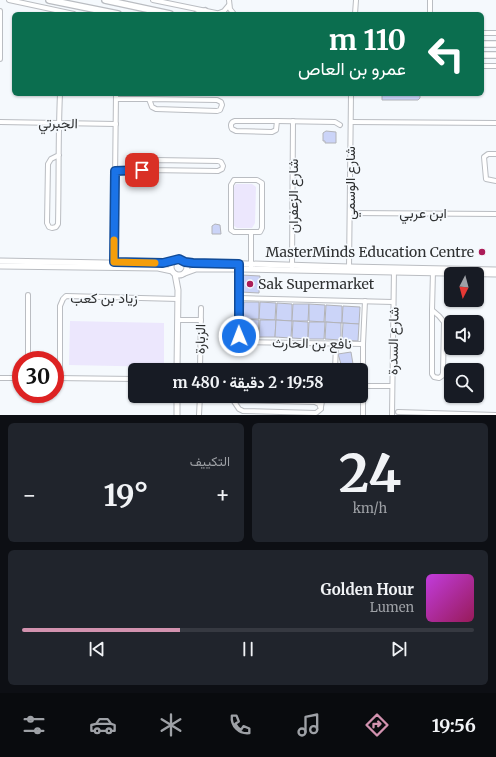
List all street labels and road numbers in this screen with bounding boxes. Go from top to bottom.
street label: الجبرتي [38,114,78,135]
street label: شارع الوسمي [341,146,362,220]
street label: شارع الزعفران [284,159,304,233]
street label: ابن عربي [399,204,447,225]
street label: زياد بن كعب [70,289,138,307]
street label: شارع السدرة [383,307,405,375]
street label: الزبارة [191,324,209,354]
street label: نافع بن الحارث [272,333,352,355]

